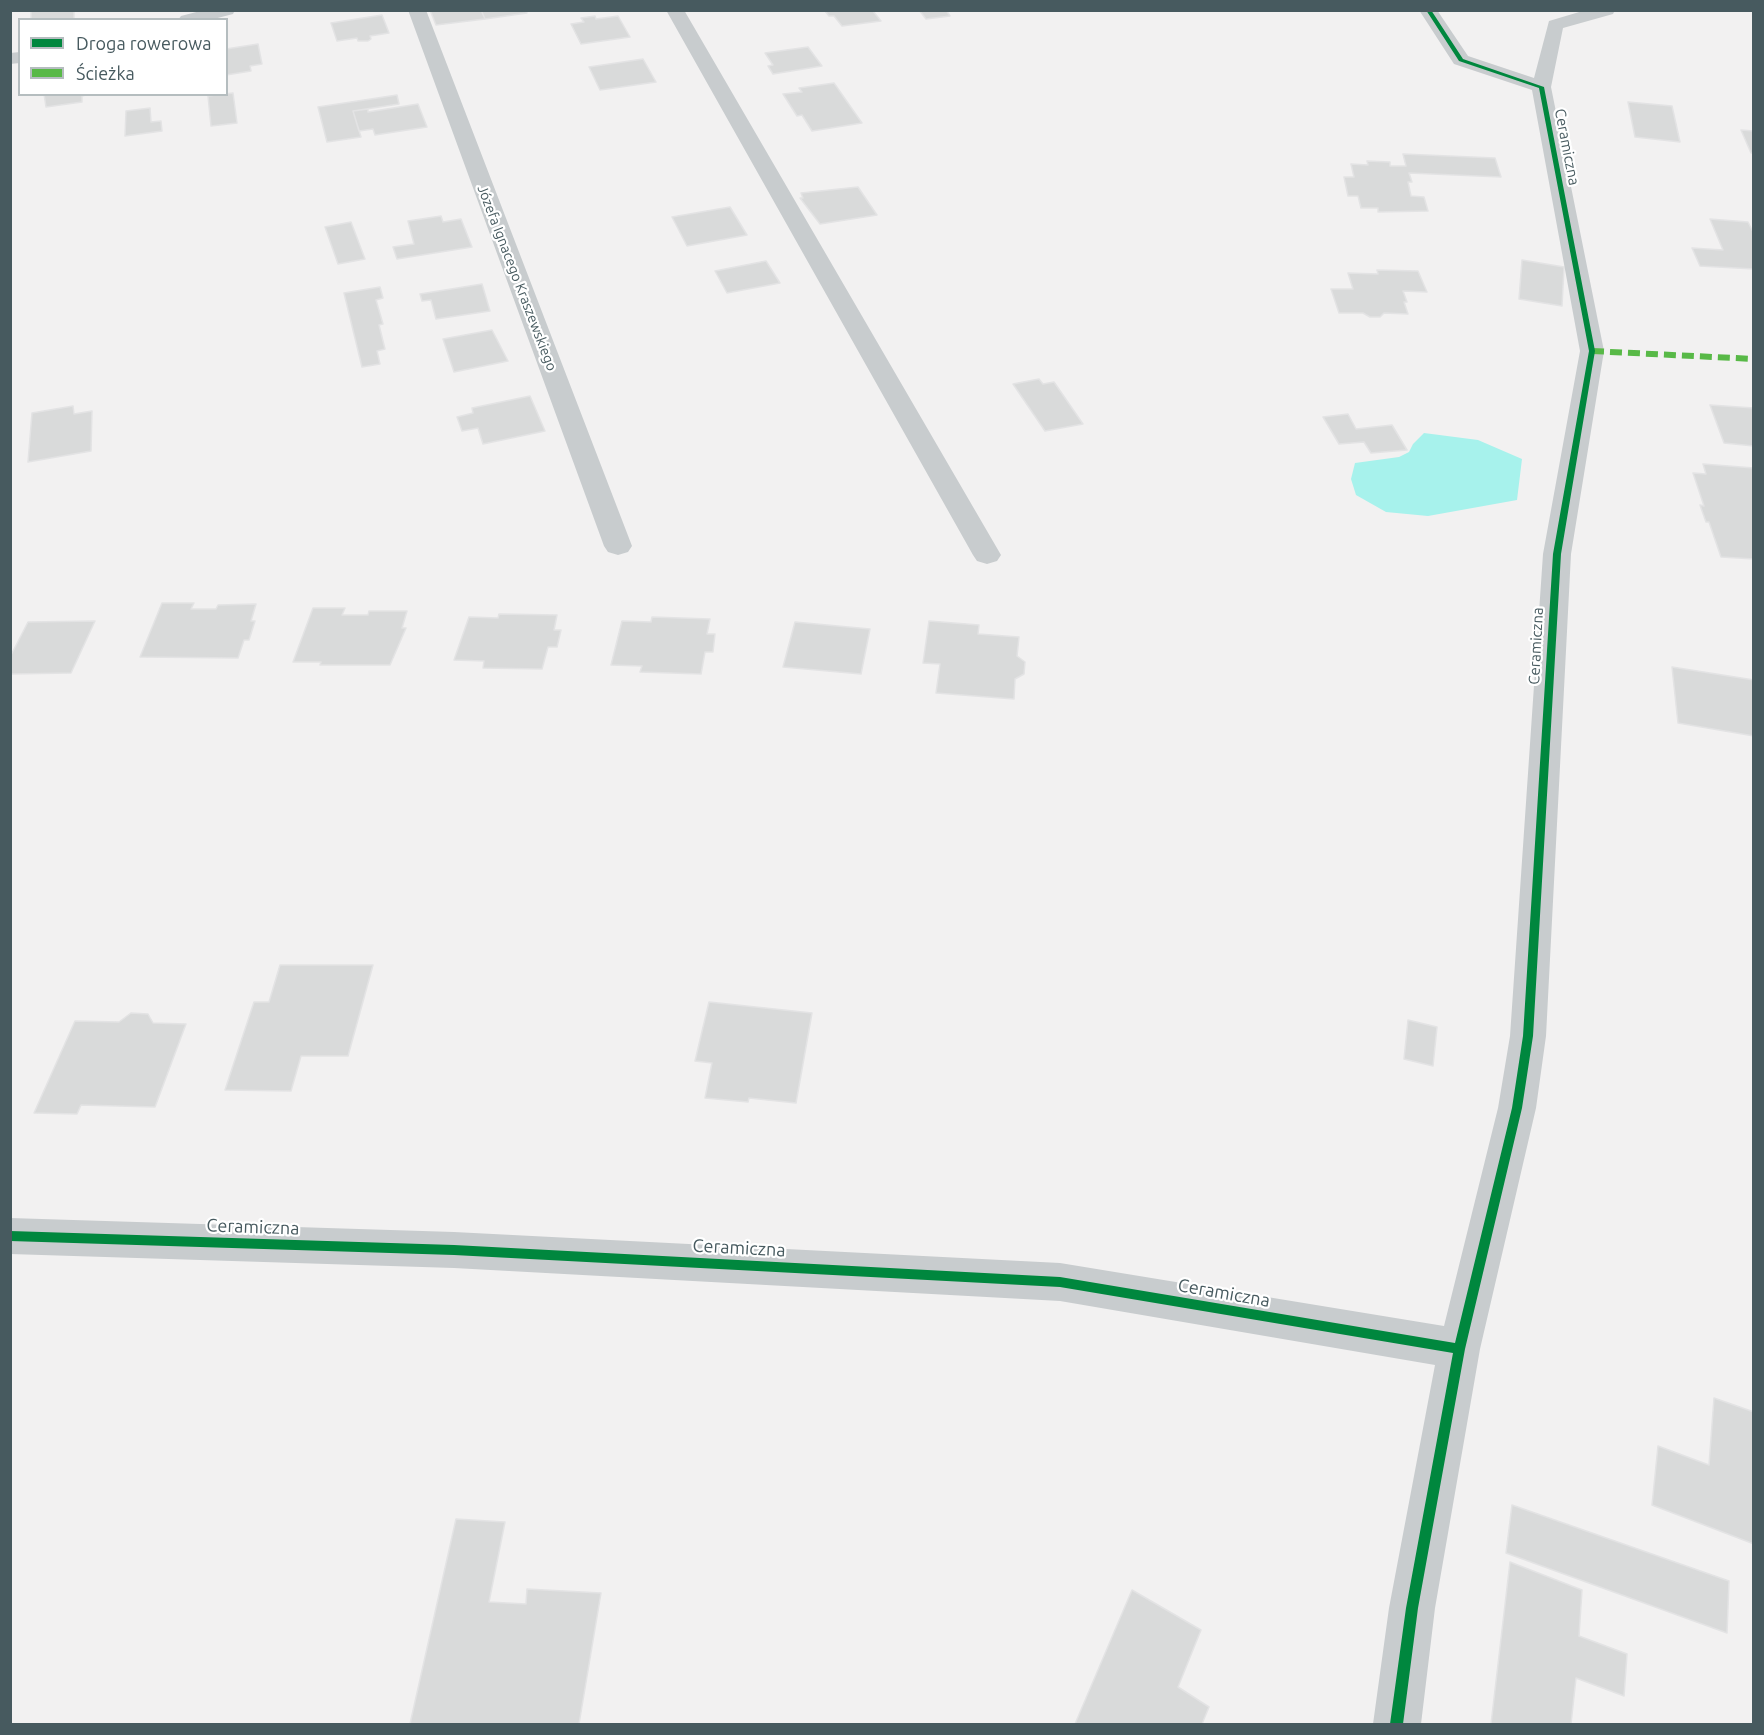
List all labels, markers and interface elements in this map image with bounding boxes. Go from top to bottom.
legend [18,18,228,96]
text: Droga rowerowa [76,33,212,53]
text: Ścieżka [76,63,135,83]
street label: Ceramiczna [1551,107,1583,187]
street label: Józefa Ignacego Kraszewskiego [474,183,560,373]
street label: Ceramiczna [1525,607,1547,685]
street label: Ceramiczna [206,1215,300,1239]
street label: Ceramiczna [692,1235,786,1261]
street label: Ceramiczna [1176,1274,1272,1312]

